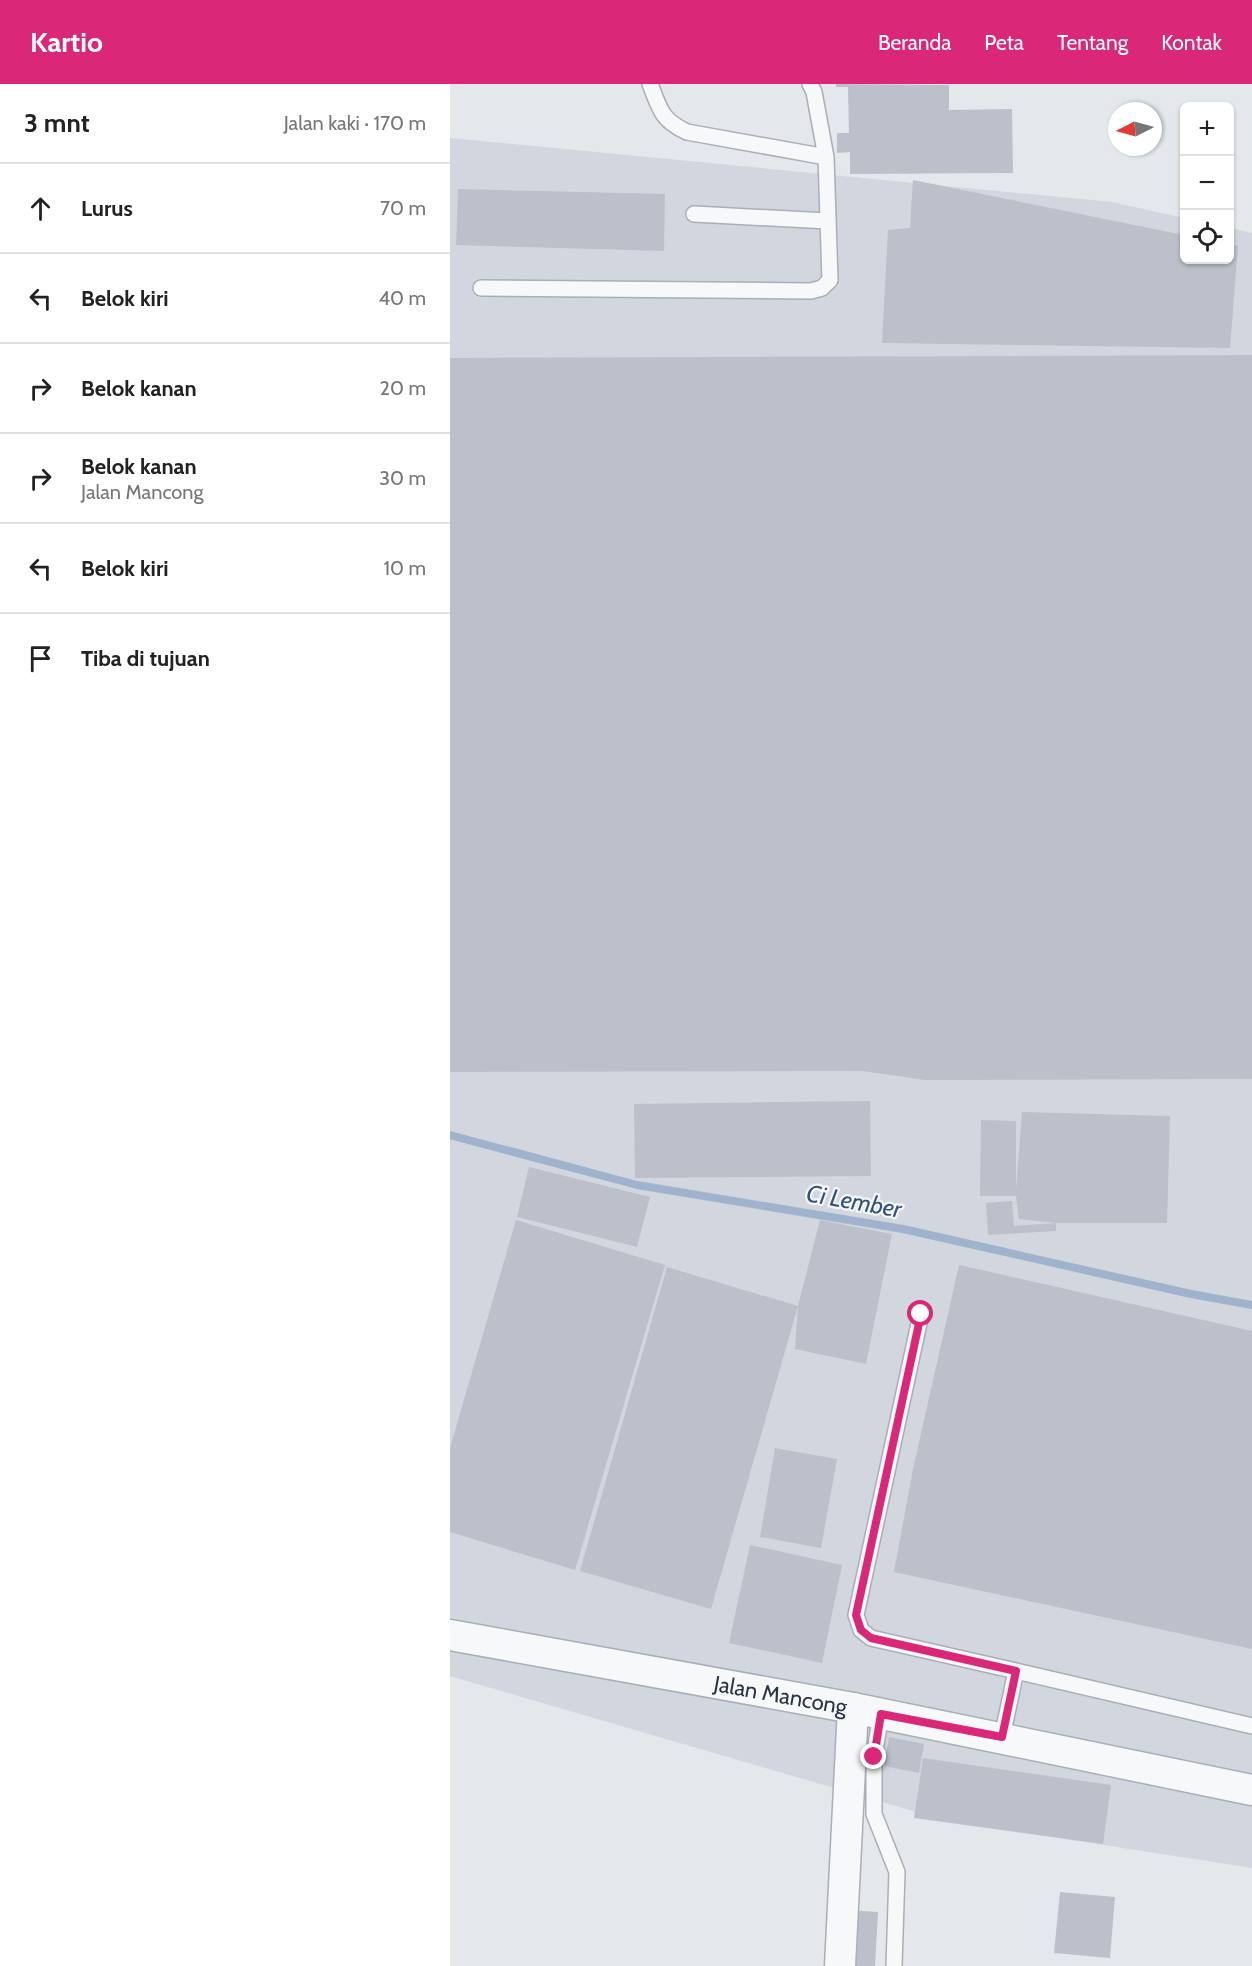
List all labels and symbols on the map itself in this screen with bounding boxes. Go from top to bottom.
north arrow [1108,102,1162,156]
water label: Ci Lember [804,1178,905,1224]
route start [907,1300,933,1326]
street label: Jalan Mancong [711,1669,850,1720]
route end [860,1743,886,1769]

